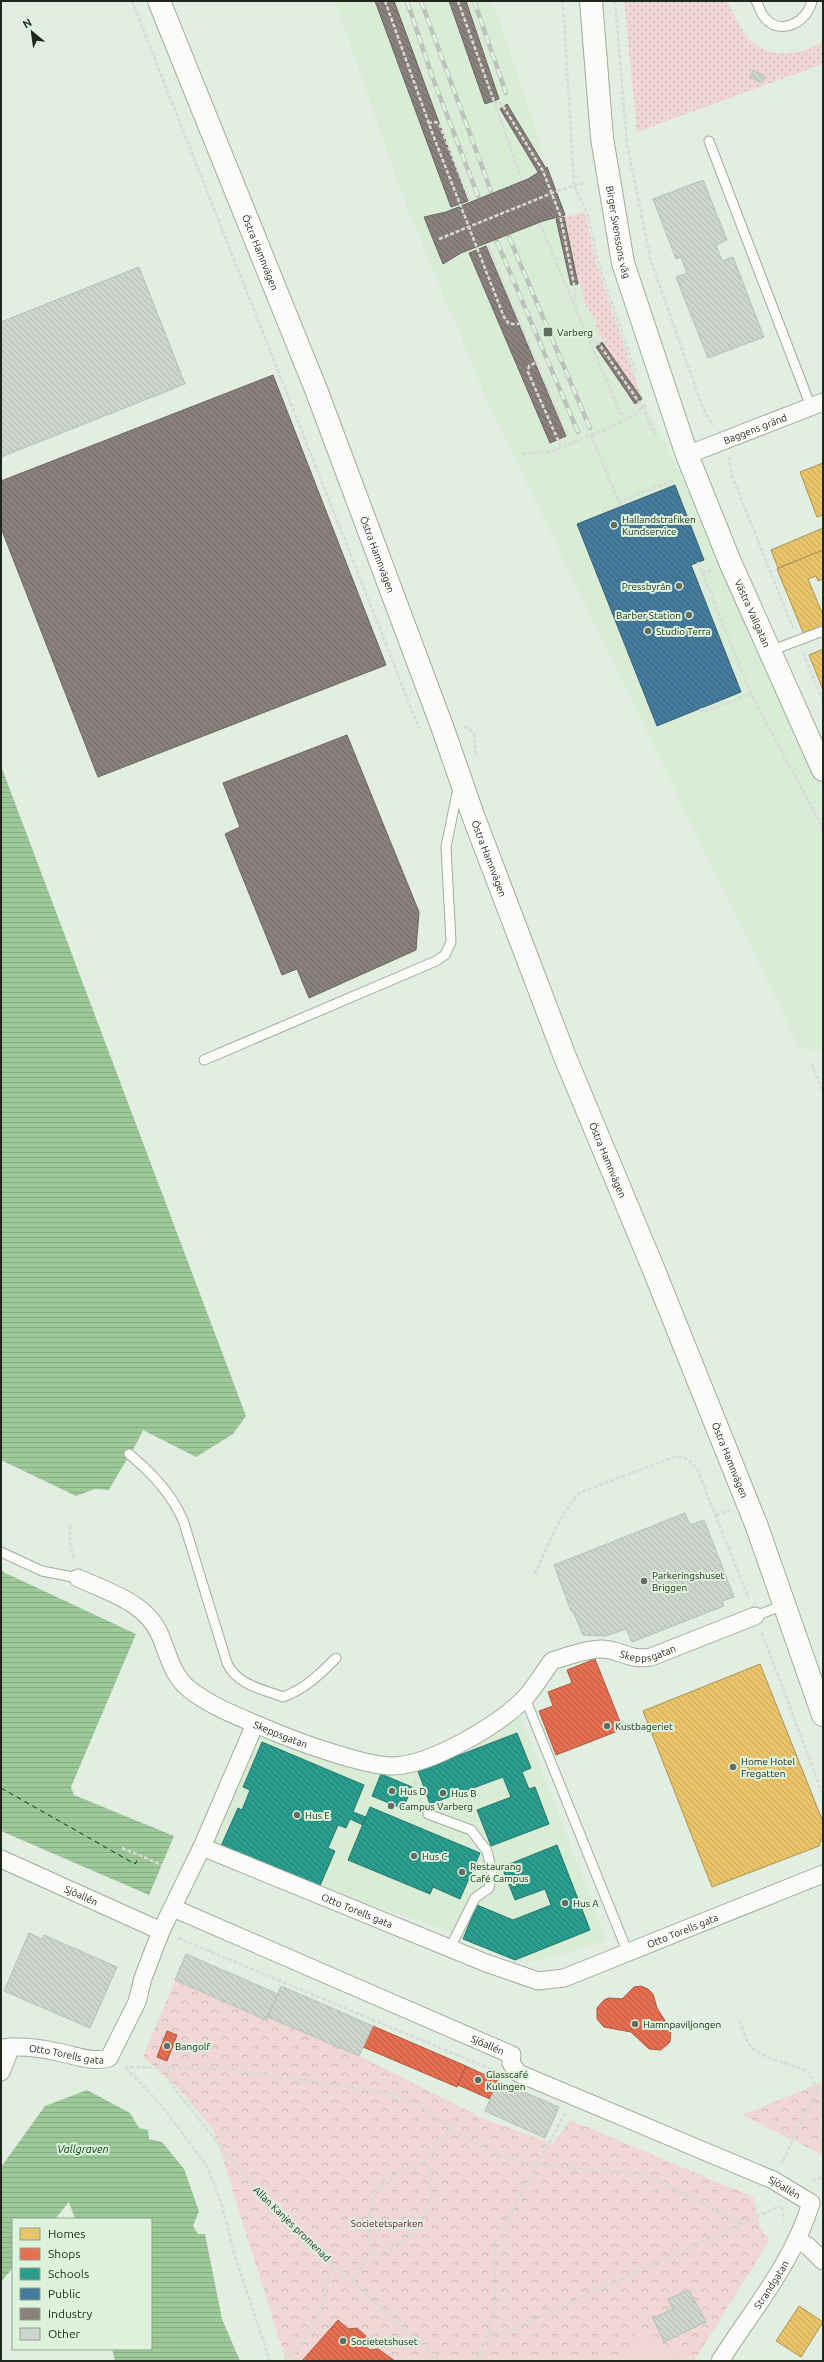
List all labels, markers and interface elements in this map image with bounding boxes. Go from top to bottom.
north arrow [12,12,52,52]
text: N [21,16,34,30]
street label: Birger Svenssons väg [605,185,633,280]
street label: Östra Hamnvägen [240,213,281,292]
marker: Varberg [542,326,554,338]
place label: Varberg [557,327,593,338]
street label: Baggens gränd [722,411,788,446]
place label: Hallandstrafiken Kundservice [622,514,696,537]
street label: Östra Hamnvägen [358,515,397,594]
marker: Hallandstrafiken Kundservice [609,520,619,530]
street label: Västra Vallgatan [733,578,773,649]
place label: Pressbyrån [622,581,671,592]
marker: Pressbyrån [674,581,684,591]
place label: Barber Station [616,610,681,621]
marker: Barber Station [684,610,694,620]
marker: Studio Terra [643,626,653,636]
place label: Studio Terra [656,626,711,637]
street label: Östra Hamnvägen [470,819,509,898]
street label: Östra Hamnvägen [587,1121,629,1199]
street label: Östra Hamnvägen [710,1420,750,1499]
place label: Parkeringshuset Briggen [652,1570,725,1593]
marker: Parkeringshuset Briggen [639,1576,649,1586]
street label: Skeppsgatan [618,1642,677,1663]
street label: Skeppsgatan [252,1718,309,1750]
marker: Kustbageriet [602,1721,612,1731]
place label: Kustbageriet [615,1721,673,1732]
place label: Home Hotel Fregatten [741,1756,796,1779]
marker: Home Hotel Fregatten [728,1762,738,1772]
marker: Hus D [387,1786,397,1796]
place label: Hus D [400,1786,426,1797]
marker: Hus B [438,1788,448,1798]
place label: Hus B [451,1788,477,1799]
marker: Campus Varberg [386,1801,396,1811]
place label: Campus Varberg [399,1801,473,1812]
marker: Hus E [292,1810,302,1820]
place label: Hus E [305,1810,330,1821]
marker: Hus C [409,1851,419,1861]
place label: Hus C [422,1851,447,1862]
place label: Restaurang Café Campus [470,1861,529,1884]
marker: Restaurang Café Campus [457,1867,467,1877]
street label: Sjöallén [63,1883,100,1907]
street label: Otto Torells gata [320,1891,394,1930]
marker: Hus A [560,1898,570,1908]
place label: Hus A [573,1898,599,1909]
street label: Otto Torells gata [645,1911,720,1950]
marker: Hamnpaviljongen [630,2019,640,2029]
place label: Hamnpaviljongen [643,2019,721,2030]
street label: Sjöallén [469,2032,506,2057]
marker: Bangolf [162,2041,172,2051]
place label: Bangolf [175,2041,210,2052]
street label: Otto Torells gata [29,2042,104,2065]
place label: Glasscafé Kulingen [486,2069,528,2092]
marker: Glasscafé Kulingen [473,2075,483,2085]
water label: Vallgraven [57,2143,109,2155]
street label: Sjöallén [767,2173,803,2201]
street label: Allan Kanjes promenad [251,2184,333,2264]
legend [12,2218,152,2350]
park label: Societetsparken [351,2218,423,2229]
text: Homes [48,2227,86,2240]
text: Shops [48,2247,80,2260]
street label: Strandgatan [751,2258,790,2311]
text: Schools [48,2267,89,2280]
text: Public [48,2287,81,2300]
text: Industry [48,2307,93,2320]
text: Other [48,2327,81,2340]
marker: Societetshuset [338,2336,348,2346]
place label: Societetshuset [351,2336,418,2347]

